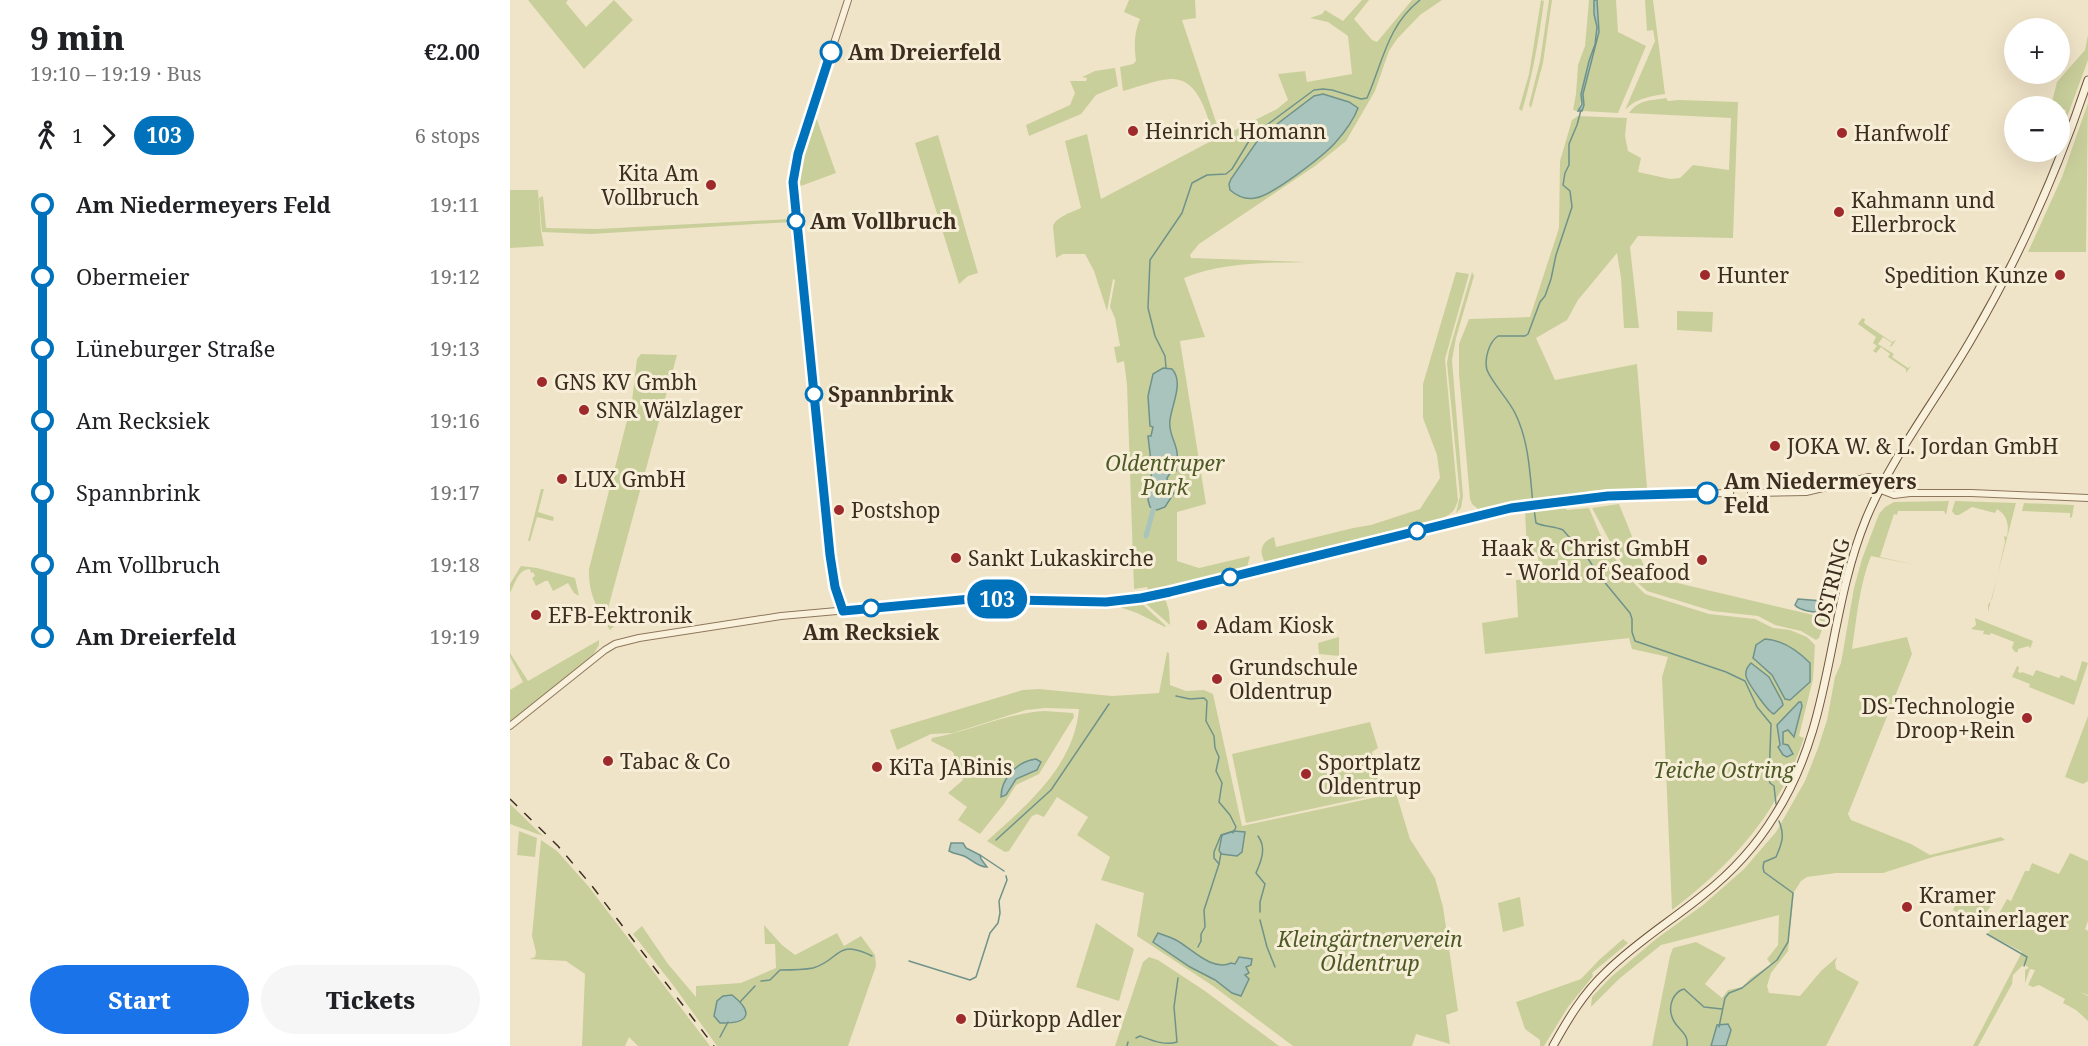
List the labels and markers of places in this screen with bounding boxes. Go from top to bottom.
place label: Am Dreierfeld [848,38,1001,66]
marker: Am Dreierfeld [820,41,842,63]
place label: Heinrich Homann [1145,117,1326,145]
place label: Hanfwolf [1854,119,1950,147]
marker: Heinrich Homann [1126,124,1140,138]
marker: Hanfwolf [1835,126,1849,140]
place label: Kita Am Vollbruch [601,159,699,211]
marker: Kita Am Vollbruch [704,178,718,192]
place label: Kahmann und Ellerbrock [1851,186,1995,238]
marker: Kahmann und Ellerbrock [1832,205,1846,219]
place label: Am Vollbruch [810,207,957,235]
marker: Am Vollbruch [787,212,805,230]
place label: Hunter [1717,261,1789,289]
place label: Spedition Kunze [1884,261,2048,289]
marker: Hunter [1698,268,1712,282]
marker: Spedition Kunze [2053,268,2067,282]
place label: GNS KV Gmbh [554,368,697,396]
marker: GNS KV Gmbh [535,375,549,389]
place label: Spannbrink [828,380,954,408]
marker: Spannbrink [805,385,823,403]
place label: SNR Wälzlager [596,396,743,424]
marker: SNR Wälzlager [577,403,591,417]
place label: JOKA W. & L. Jordan GmbH [1786,432,2058,460]
marker: JOKA W. & L. Jordan GmbH [1768,439,1782,453]
place label: LUX GmbH [574,465,686,493]
place label: Am Niedermeyers Feld [1724,467,1917,519]
marker: LUX GmbH [555,472,569,486]
marker: Am Niedermeyers Feld [1696,482,1718,504]
place label: Postshop [851,496,940,524]
marker: Postshop [832,503,846,517]
unlabelled marker [1408,522,1426,540]
place label: Haak & Christ GmbH - World of Seafood [1481,534,1690,586]
place label: Sankt Lukaskirche [968,544,1154,572]
marker: Sankt Lukaskirche [949,551,963,565]
marker: Haak & Christ GmbH - World of Seafood [1695,553,1709,567]
unlabelled marker [1221,568,1239,586]
marker: Am Recksiek [862,599,880,617]
place label: EFB-Eektronik [548,601,693,629]
marker: EFB-Eektronik [529,608,543,622]
place label: Adam Kiosk [1214,611,1334,639]
place label: Am Recksiek [803,618,940,646]
marker: Adam Kiosk [1195,618,1209,632]
place label: Grundschule Oldentrup [1229,653,1358,705]
marker: Grundschule Oldentrup [1210,672,1224,686]
place label: DS-Technologie Droop+Rein [1862,692,2015,744]
marker: DS-Technologie Droop+Rein [2020,711,2034,725]
place label: Tabac & Co [620,747,731,775]
place label: Sportplatz Oldentrup [1318,748,1421,800]
place label: KiTa JABinis [889,753,1012,781]
marker: Tabac & Co [601,754,615,768]
marker: KiTa JABinis [870,760,884,774]
marker: Sportplatz Oldentrup [1299,767,1313,781]
place label: Kramer Containerlager [1919,881,2069,933]
marker: Kramer Containerlager [1900,900,1914,914]
place label: Dürkopp Adler [973,1005,1122,1033]
marker: Dürkopp Adler [954,1012,968,1026]

